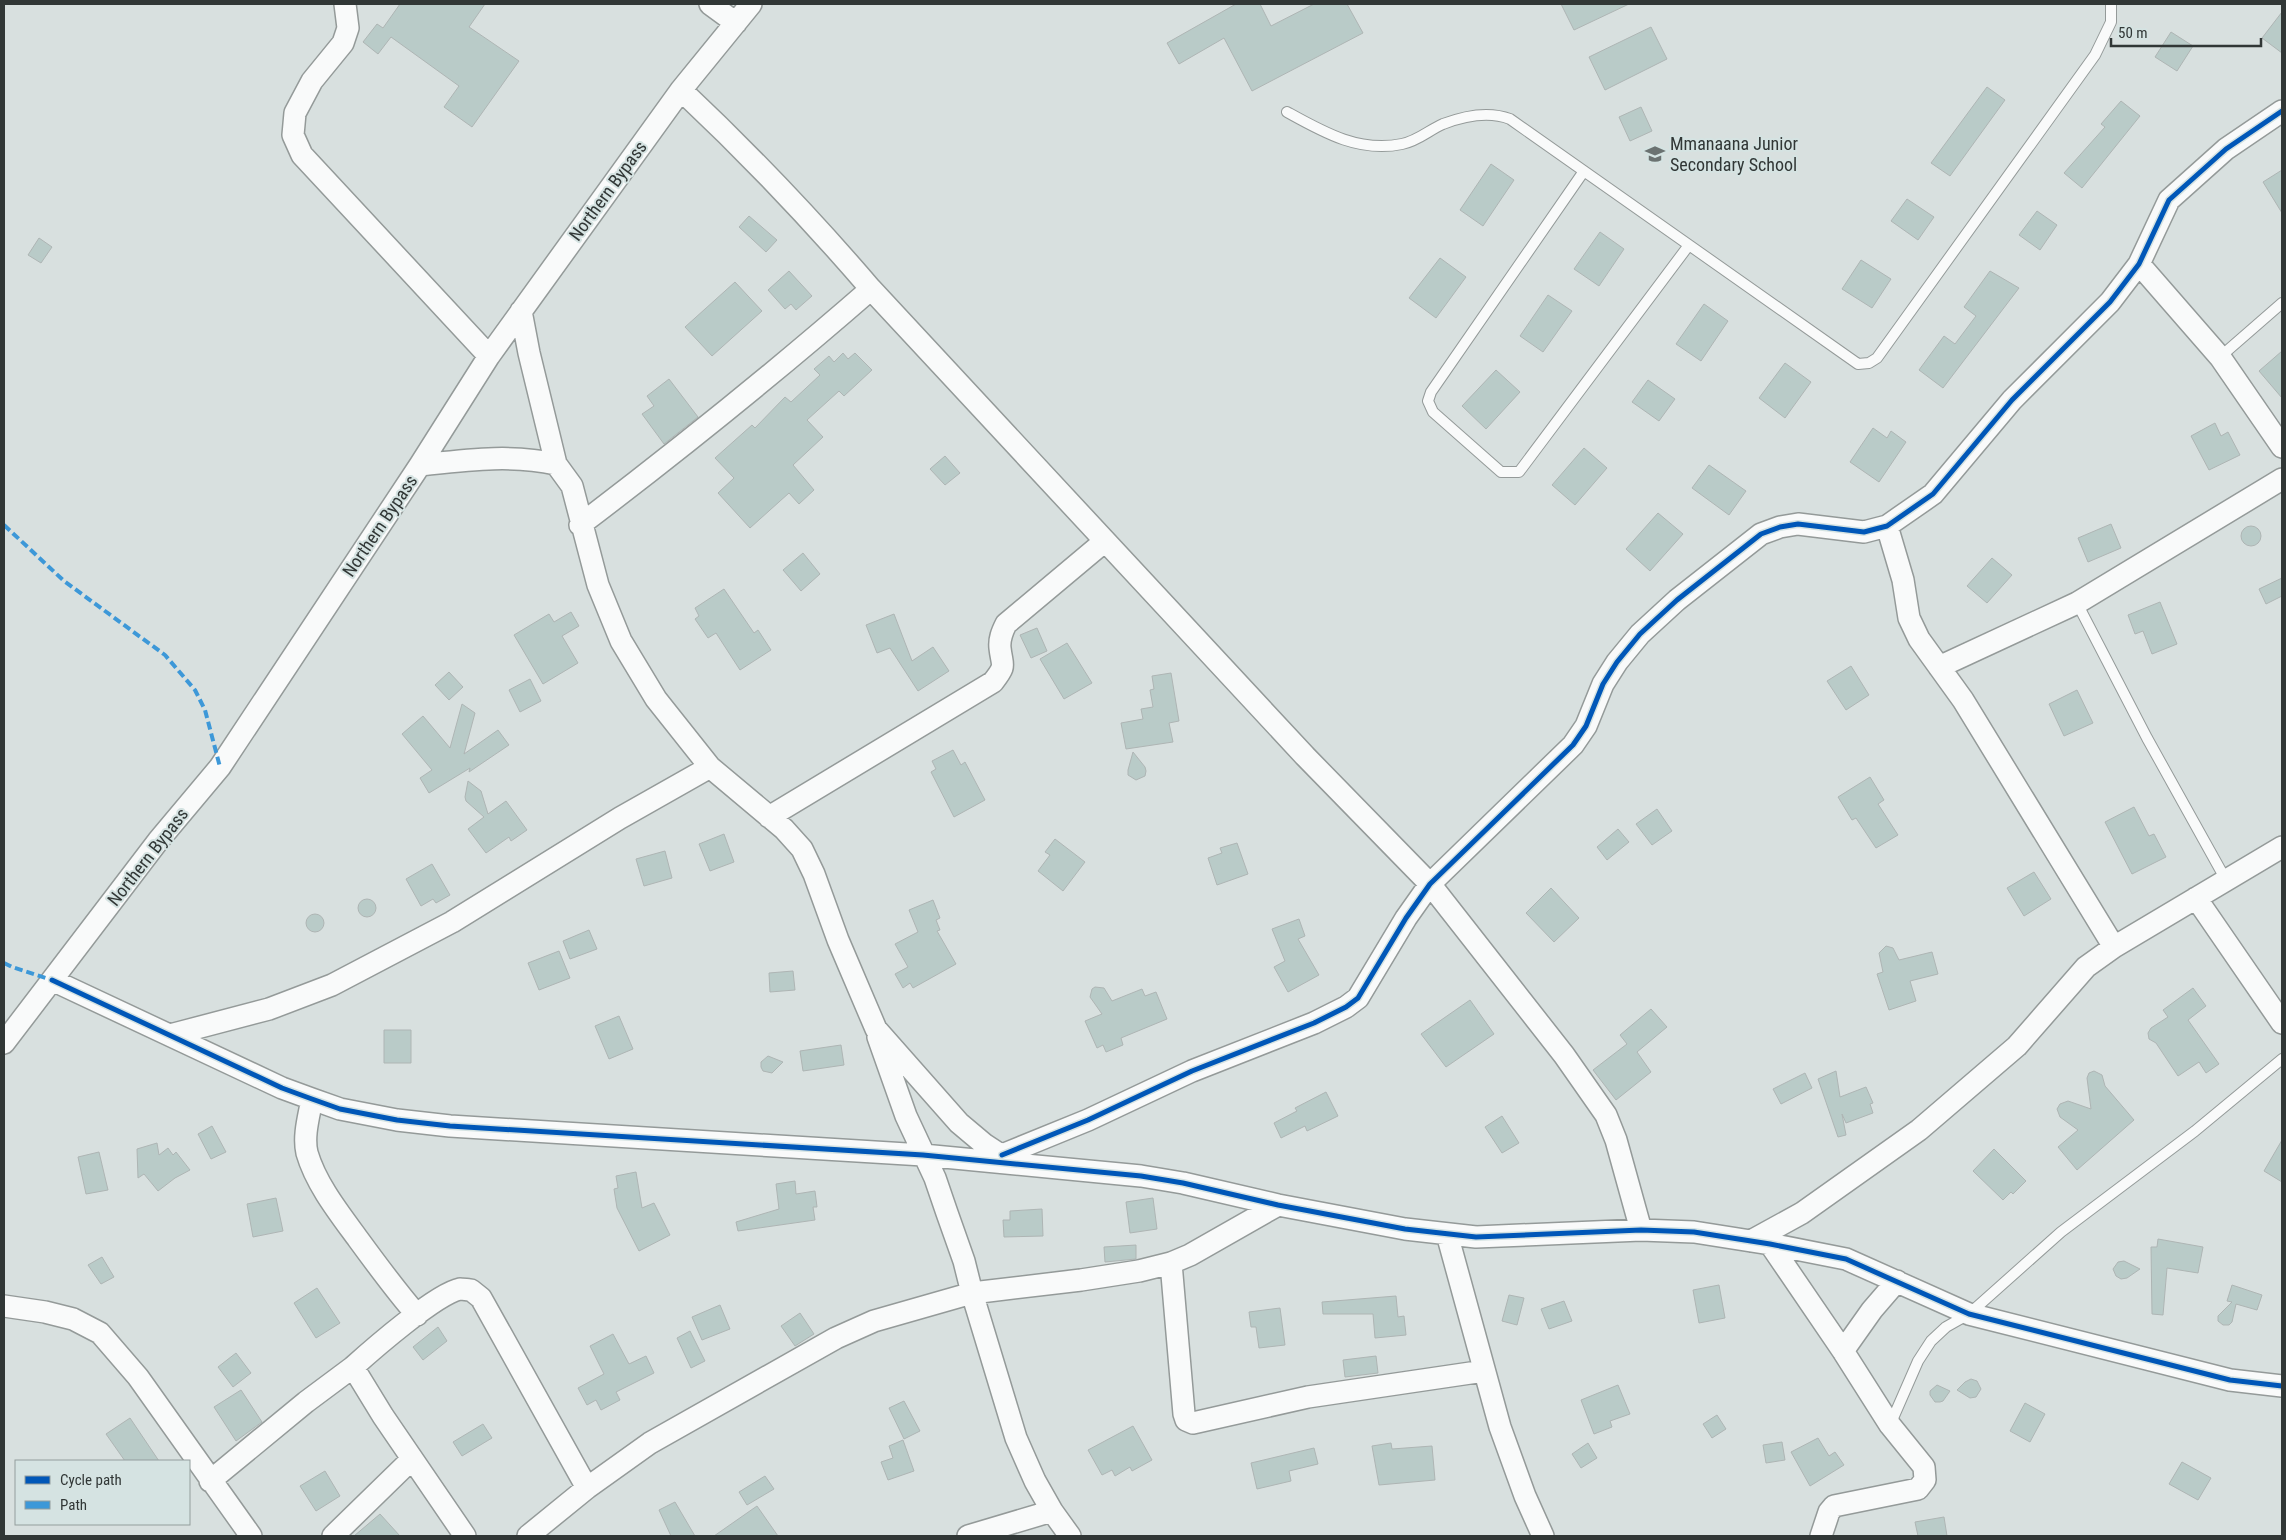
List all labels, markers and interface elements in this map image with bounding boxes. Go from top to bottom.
scale bar [2111,15,2261,47]
text: 50 m [2118,24,2148,42]
place label: Mmanaana Junior Secondary School [1670,133,1798,175]
street label: Northern Bypass [564,137,651,245]
school or university icon: Mmanaana Junior Secondary School [1644,143,1666,165]
street label: Northern Bypass [338,471,421,581]
street label: Northern Bypass [103,804,192,910]
legend [15,1460,190,1525]
text: Cycle path [60,1471,122,1489]
text: Path [60,1496,87,1514]

